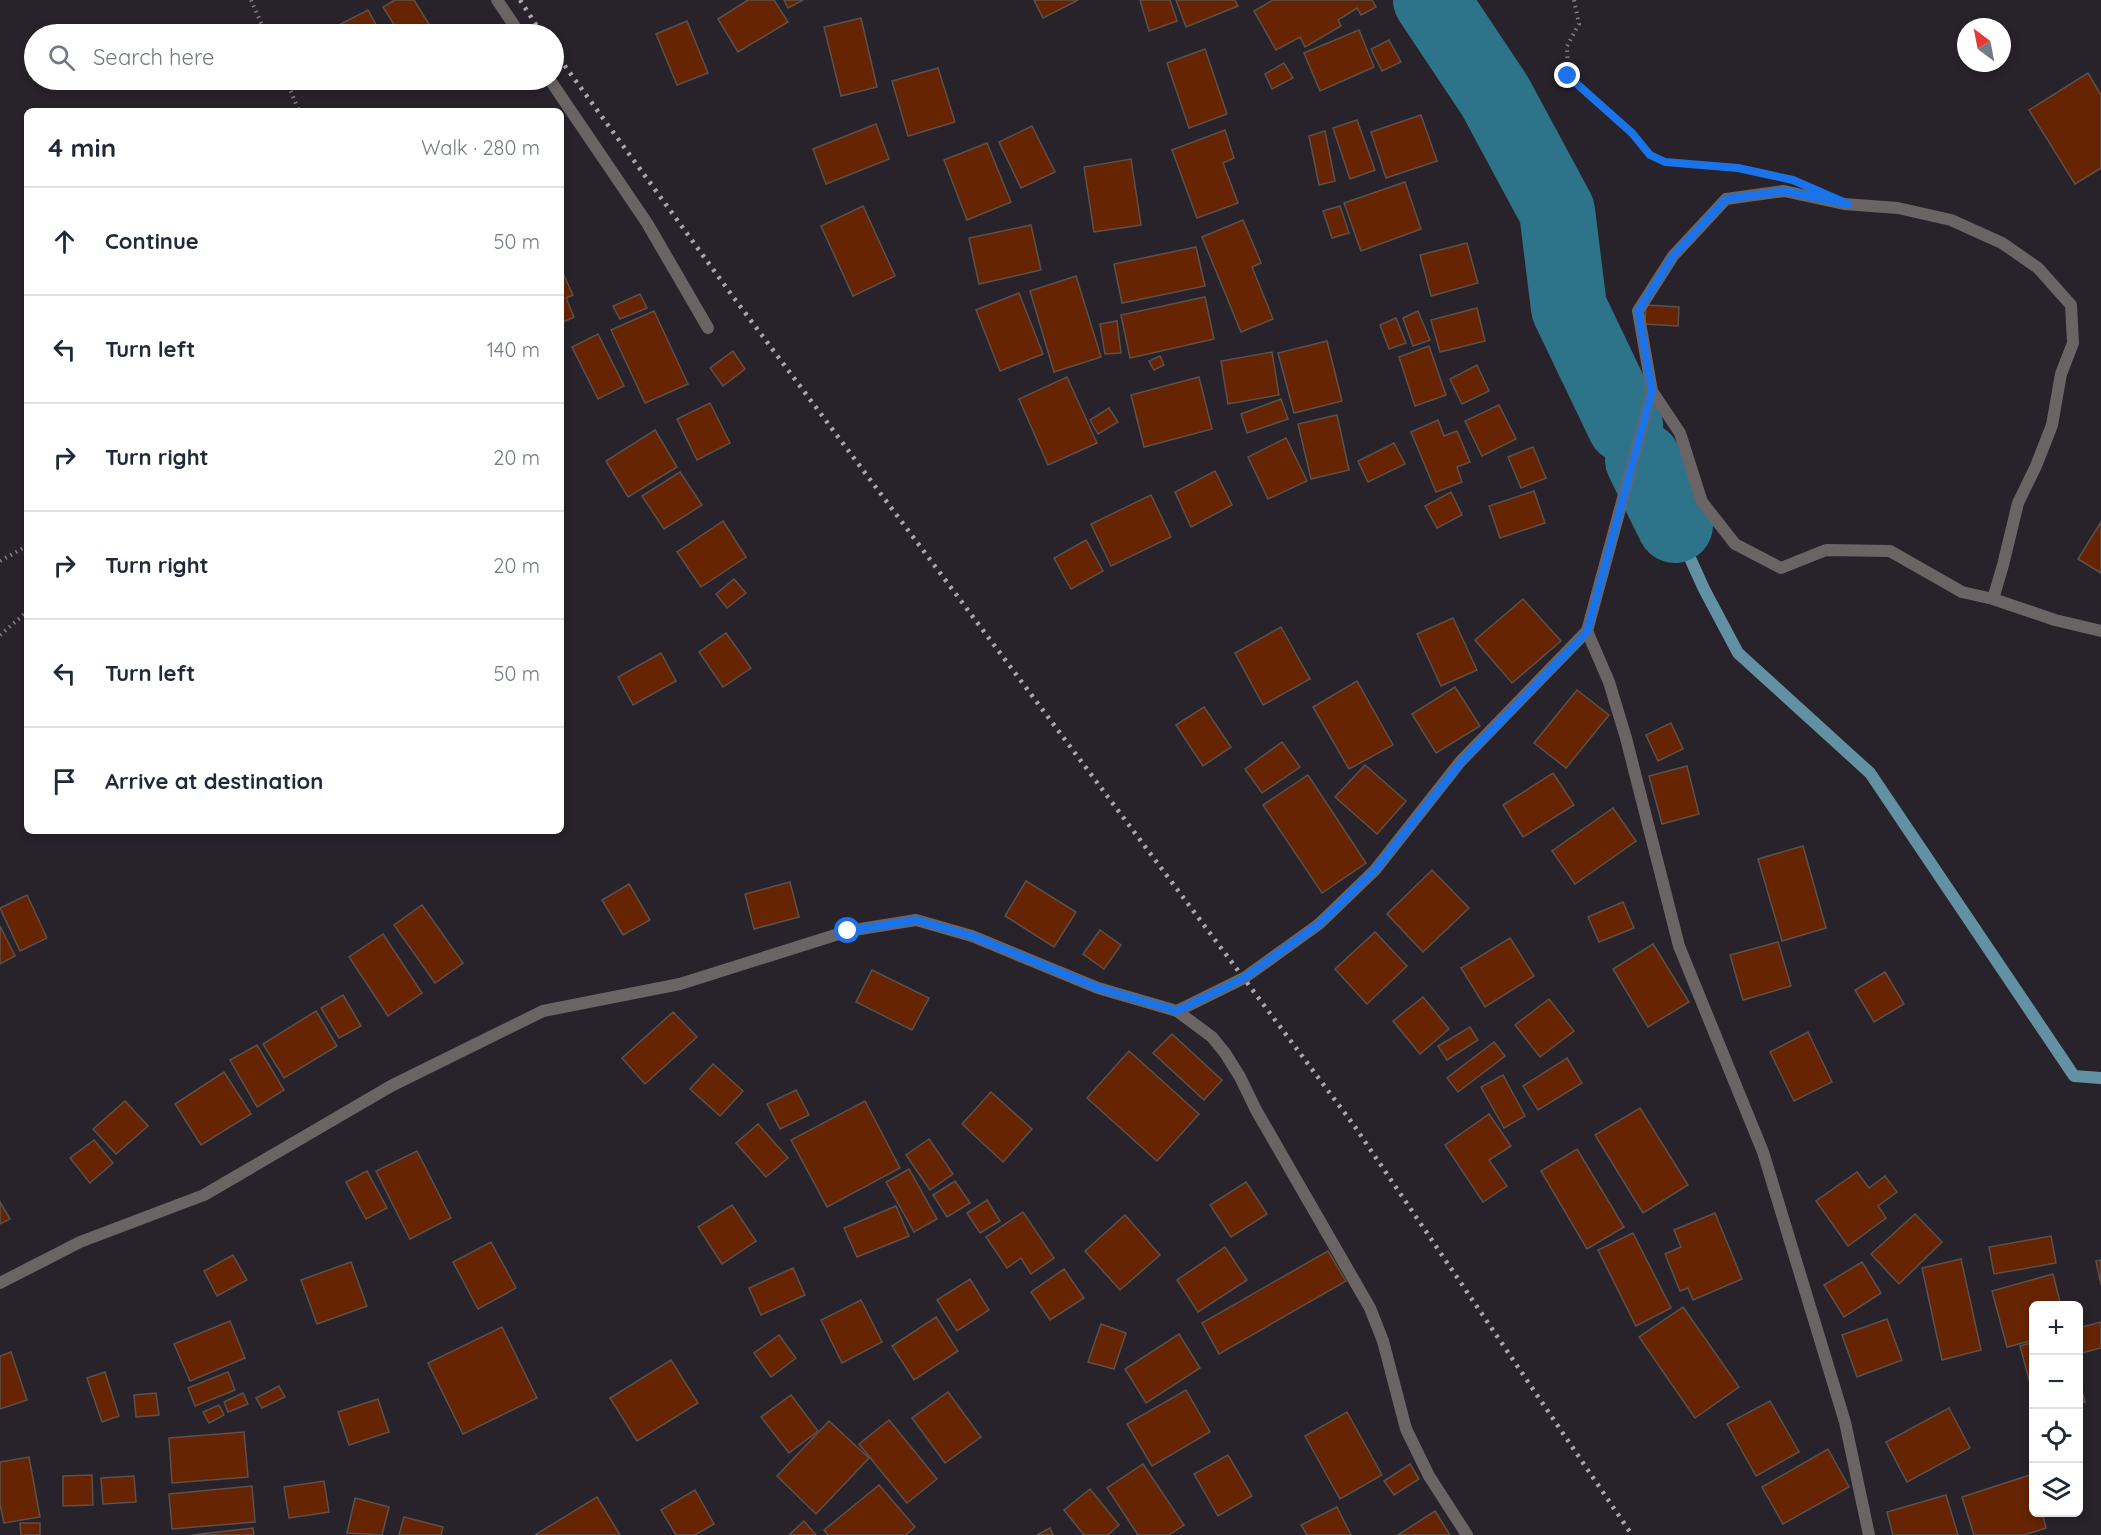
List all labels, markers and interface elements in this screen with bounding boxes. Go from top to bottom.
north arrow [1957,18,2011,72]
search box [24,24,564,90]
icon: search [45,41,78,74]
text: Search here [93,43,214,71]
route end [1554,62,1580,88]
text: 4 min [48,131,116,164]
text: Walk · 280 m [421,135,540,160]
icon: ahead [48,225,81,258]
text: Continue [105,227,199,255]
text: 50 m [494,229,540,254]
icon: left [48,333,81,366]
text: Turn left [105,335,195,363]
text: 140 m [487,337,540,362]
icon: right [48,441,81,474]
text: Turn right [105,443,209,471]
text: 20 m [493,445,540,470]
icon: right [48,549,81,582]
text: Turn right [105,551,209,579]
text: 20 m [493,553,540,578]
icon: left [48,657,81,690]
text: Turn left [105,659,195,687]
text: 50 m [494,661,540,686]
icon: arrive [48,765,81,798]
text: Arrive at destination [105,767,323,795]
route start [834,917,860,943]
map controls [2029,1301,2083,1517]
button: + [2029,1301,2083,1355]
button: − [2029,1355,2083,1409]
button: locate [2029,1409,2083,1463]
button: layers [2029,1463,2083,1517]

